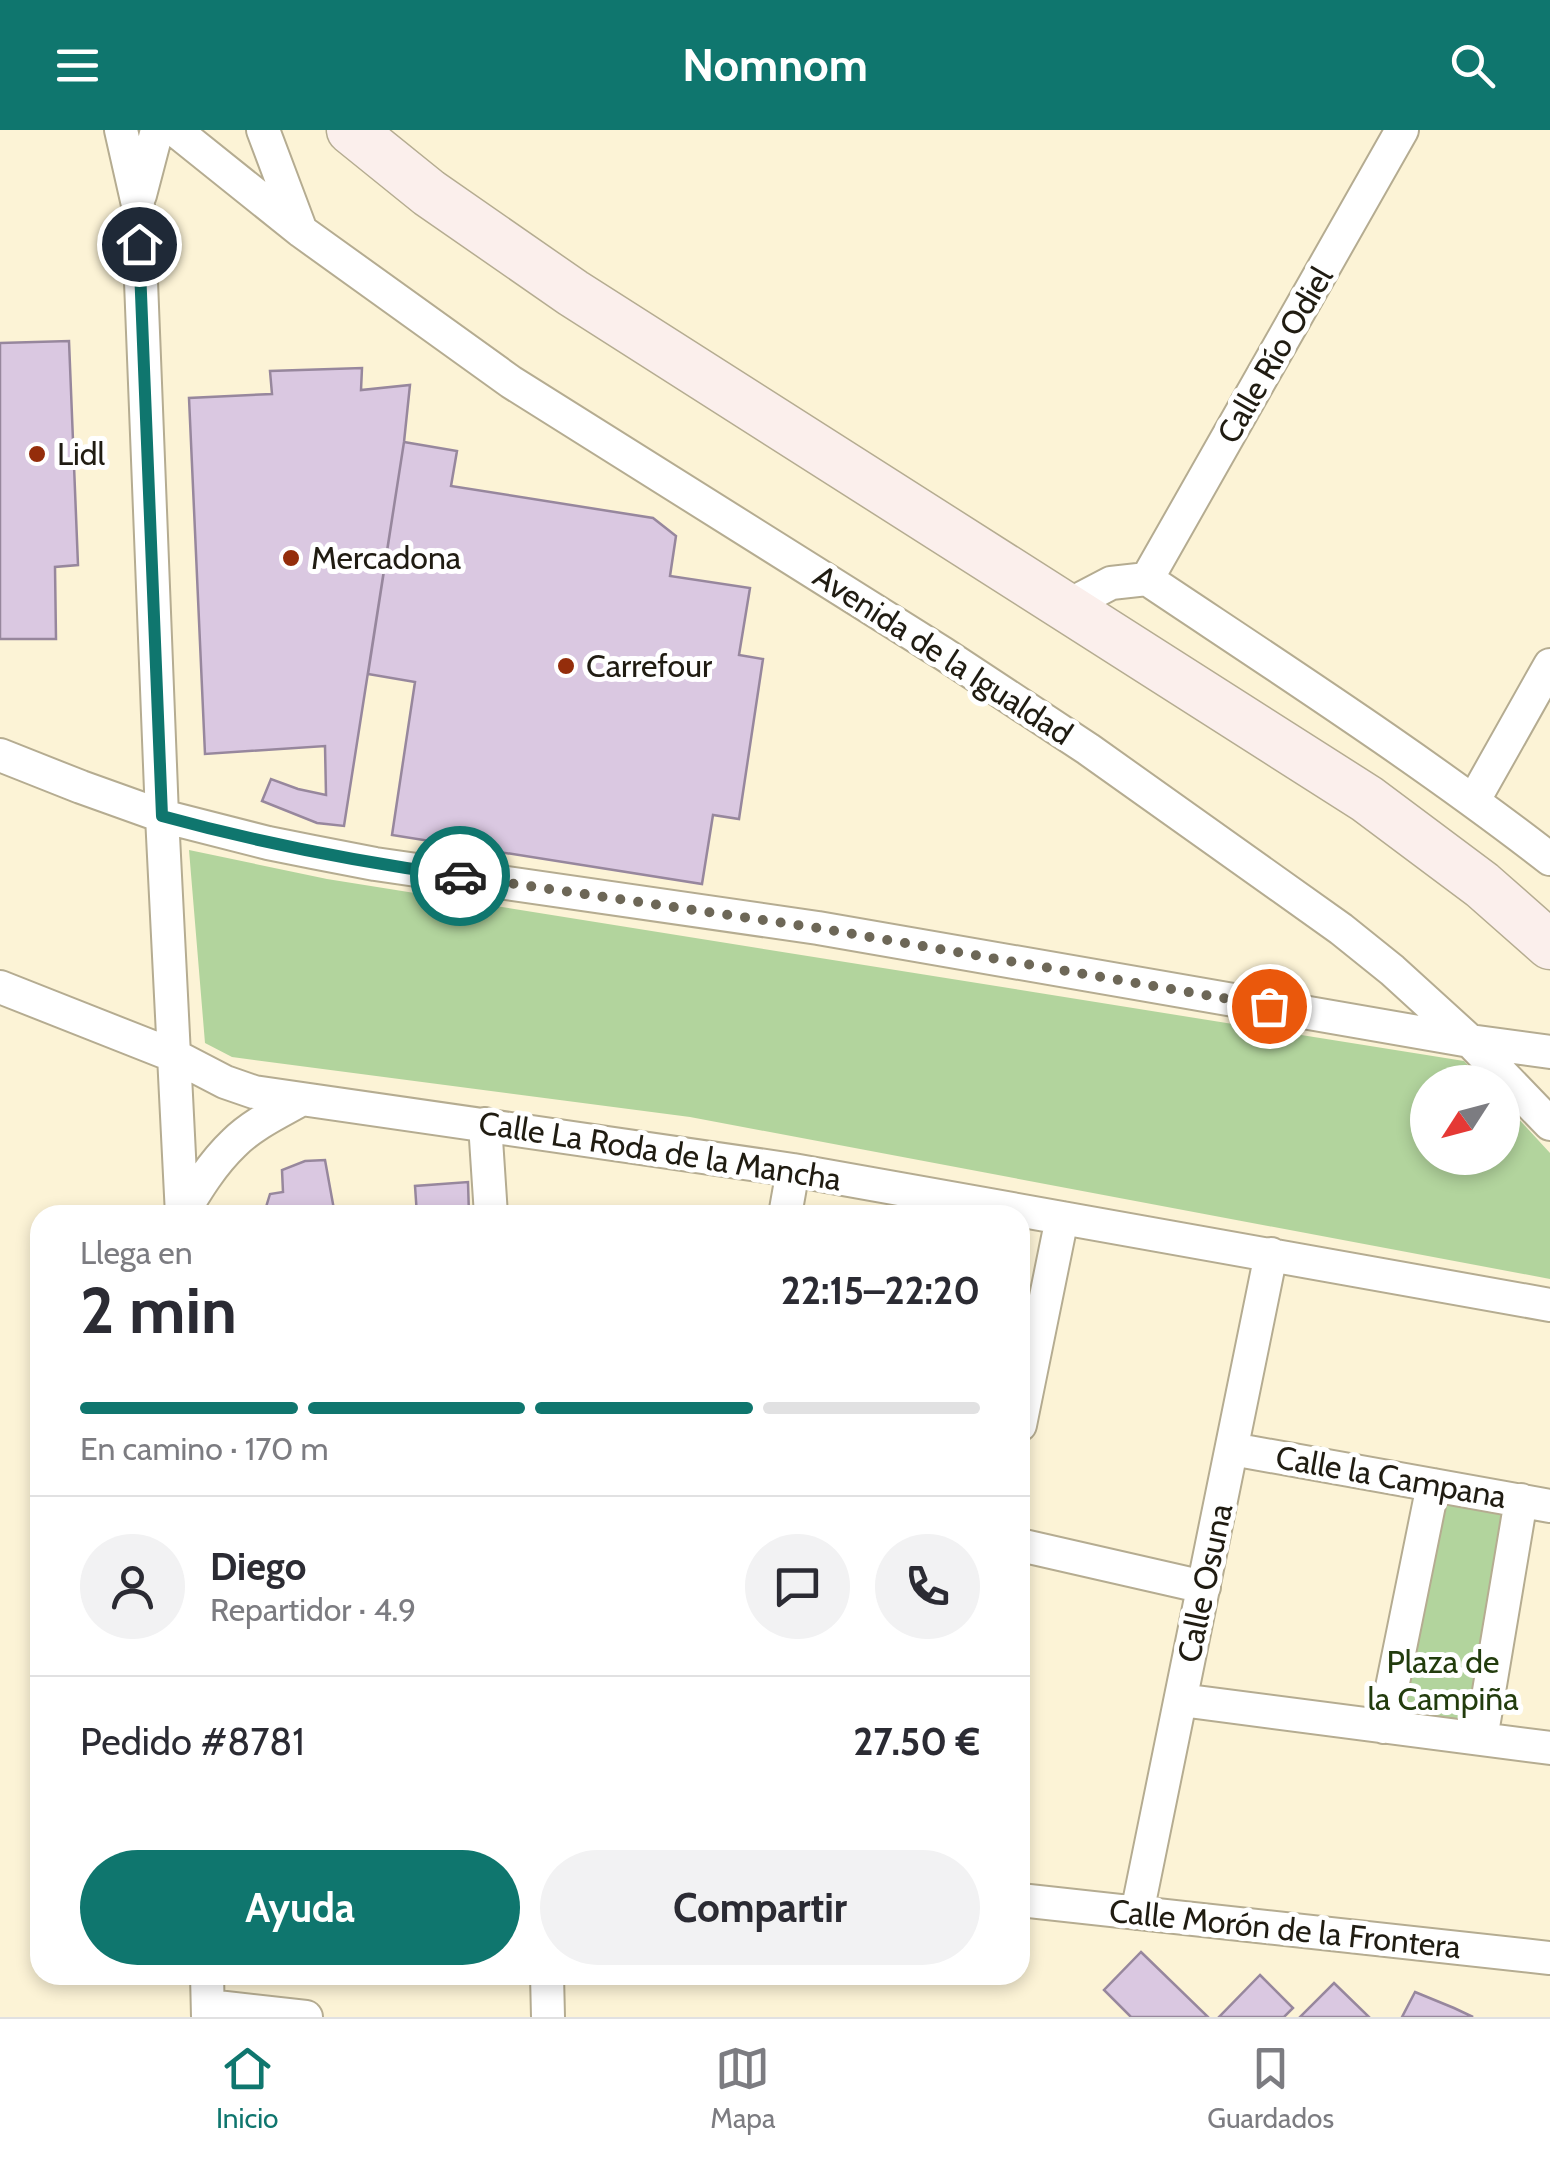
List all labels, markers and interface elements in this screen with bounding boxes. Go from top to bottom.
icon: menu [50,38,105,93]
text: Nomnom [682,38,868,92]
icon: search [1445,38,1500,93]
pin [97,202,182,287]
icon: home [112,217,167,272]
street label: Calle Río Odiel [1208,259,1341,450]
place label: Lidl [57,434,106,473]
marker: Lidl [26,443,48,465]
place label: Mercadona [311,538,462,577]
marker: Mercadona [280,547,302,569]
street label: Avenida de la Igualdad [806,556,1080,753]
place label: Carrefour [586,646,713,685]
marker: Carrefour [555,655,577,677]
courier [410,826,510,926]
icon: car [433,849,488,904]
pin [1227,964,1312,1049]
icon: bag [1242,979,1297,1034]
north arrow [1410,1065,1520,1175]
map controls [1410,1065,1520,1175]
street label: Calle La Roda de la Mancha [476,1103,845,1199]
text: Llega en [80,1233,193,1272]
text: 22:15–22:20 [781,1267,980,1314]
text: 2 min [80,1270,237,1349]
text: En camino · 170 m [80,1429,329,1468]
street label: Calle la Campana [1273,1437,1510,1516]
street label: Calle Osuna [1169,1499,1240,1666]
button: person [80,1534,185,1639]
button: chat [745,1534,850,1639]
button: phone [875,1534,980,1639]
text: Diego [210,1543,306,1590]
text: Repartidor · 4.9 [210,1590,416,1629]
park label: Plaza de la Campiña [1367,1642,1519,1718]
text: Pedido #8781 [80,1718,305,1765]
text: 27.50 € [853,1718,980,1765]
button: Ayuda [80,1850,520,1965]
button: Compartir [540,1850,980,1965]
street label: Calle Morón de la Frontera [1107,1891,1463,1966]
tab: Inicio [216,2041,278,2135]
tab: Mapa [710,2041,775,2135]
tab: Guardados [1207,2041,1334,2135]

